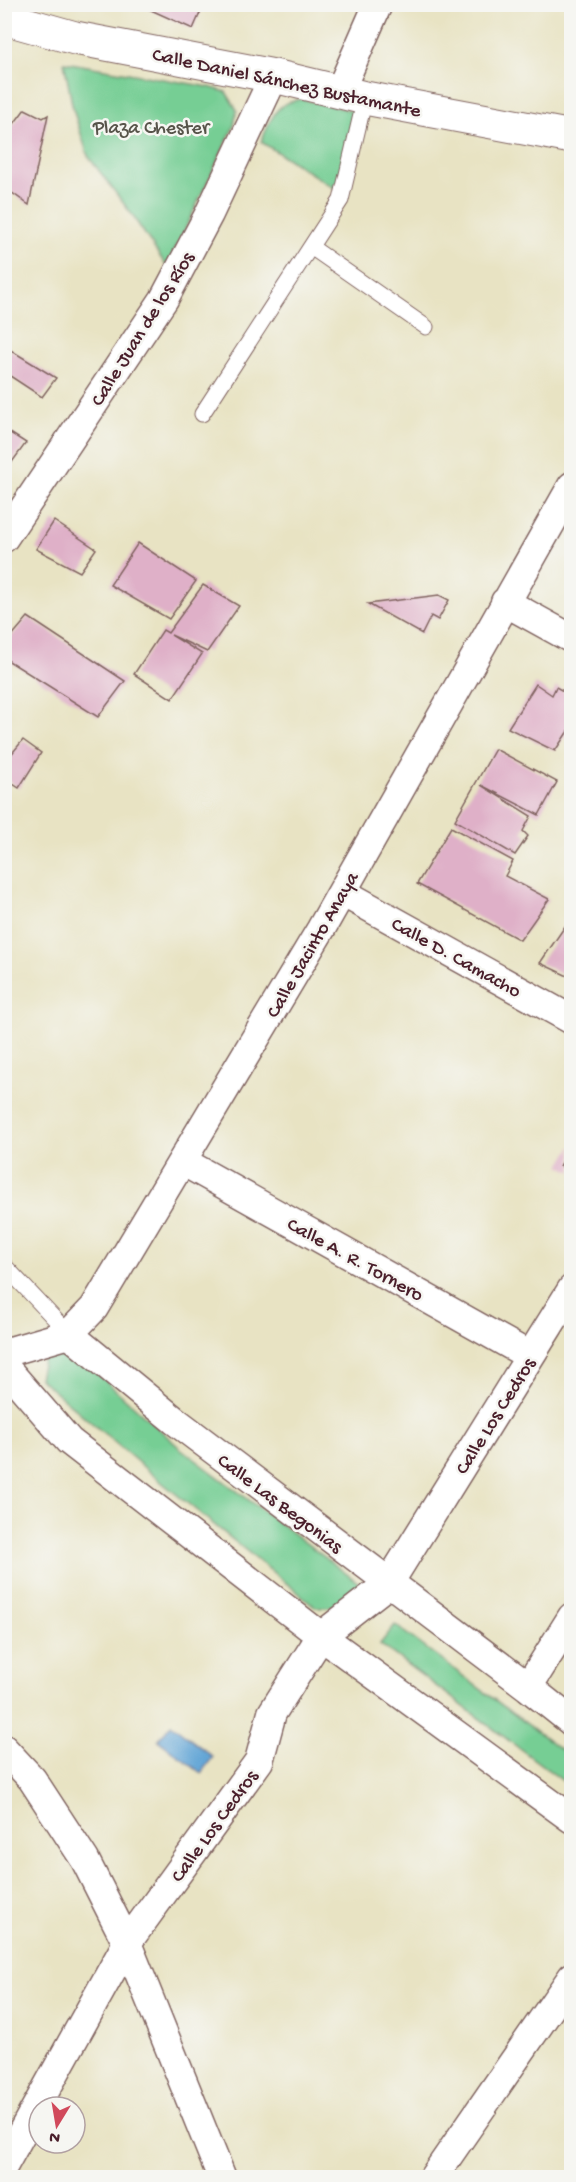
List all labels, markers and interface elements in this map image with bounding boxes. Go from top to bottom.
street label: Calle Daniel Sánchez Bustamante [150,45,423,124]
park label: Plaza Chester [92,118,211,141]
street label: Calle Juan de los Ríos [87,248,201,411]
street label: Calle Jacinto Anaya [263,868,366,1023]
street label: Calle D. Camacho [386,914,524,1004]
street label: Calle A. R. Tornero [282,1214,427,1308]
street label: Calle Los Cedros [452,1354,542,1479]
street label: Calle Las Begonias [212,1450,347,1560]
street label: Calle Los Cedros [167,1766,265,1888]
north arrow [27,2095,87,2155]
text: N [47,2126,62,2147]

